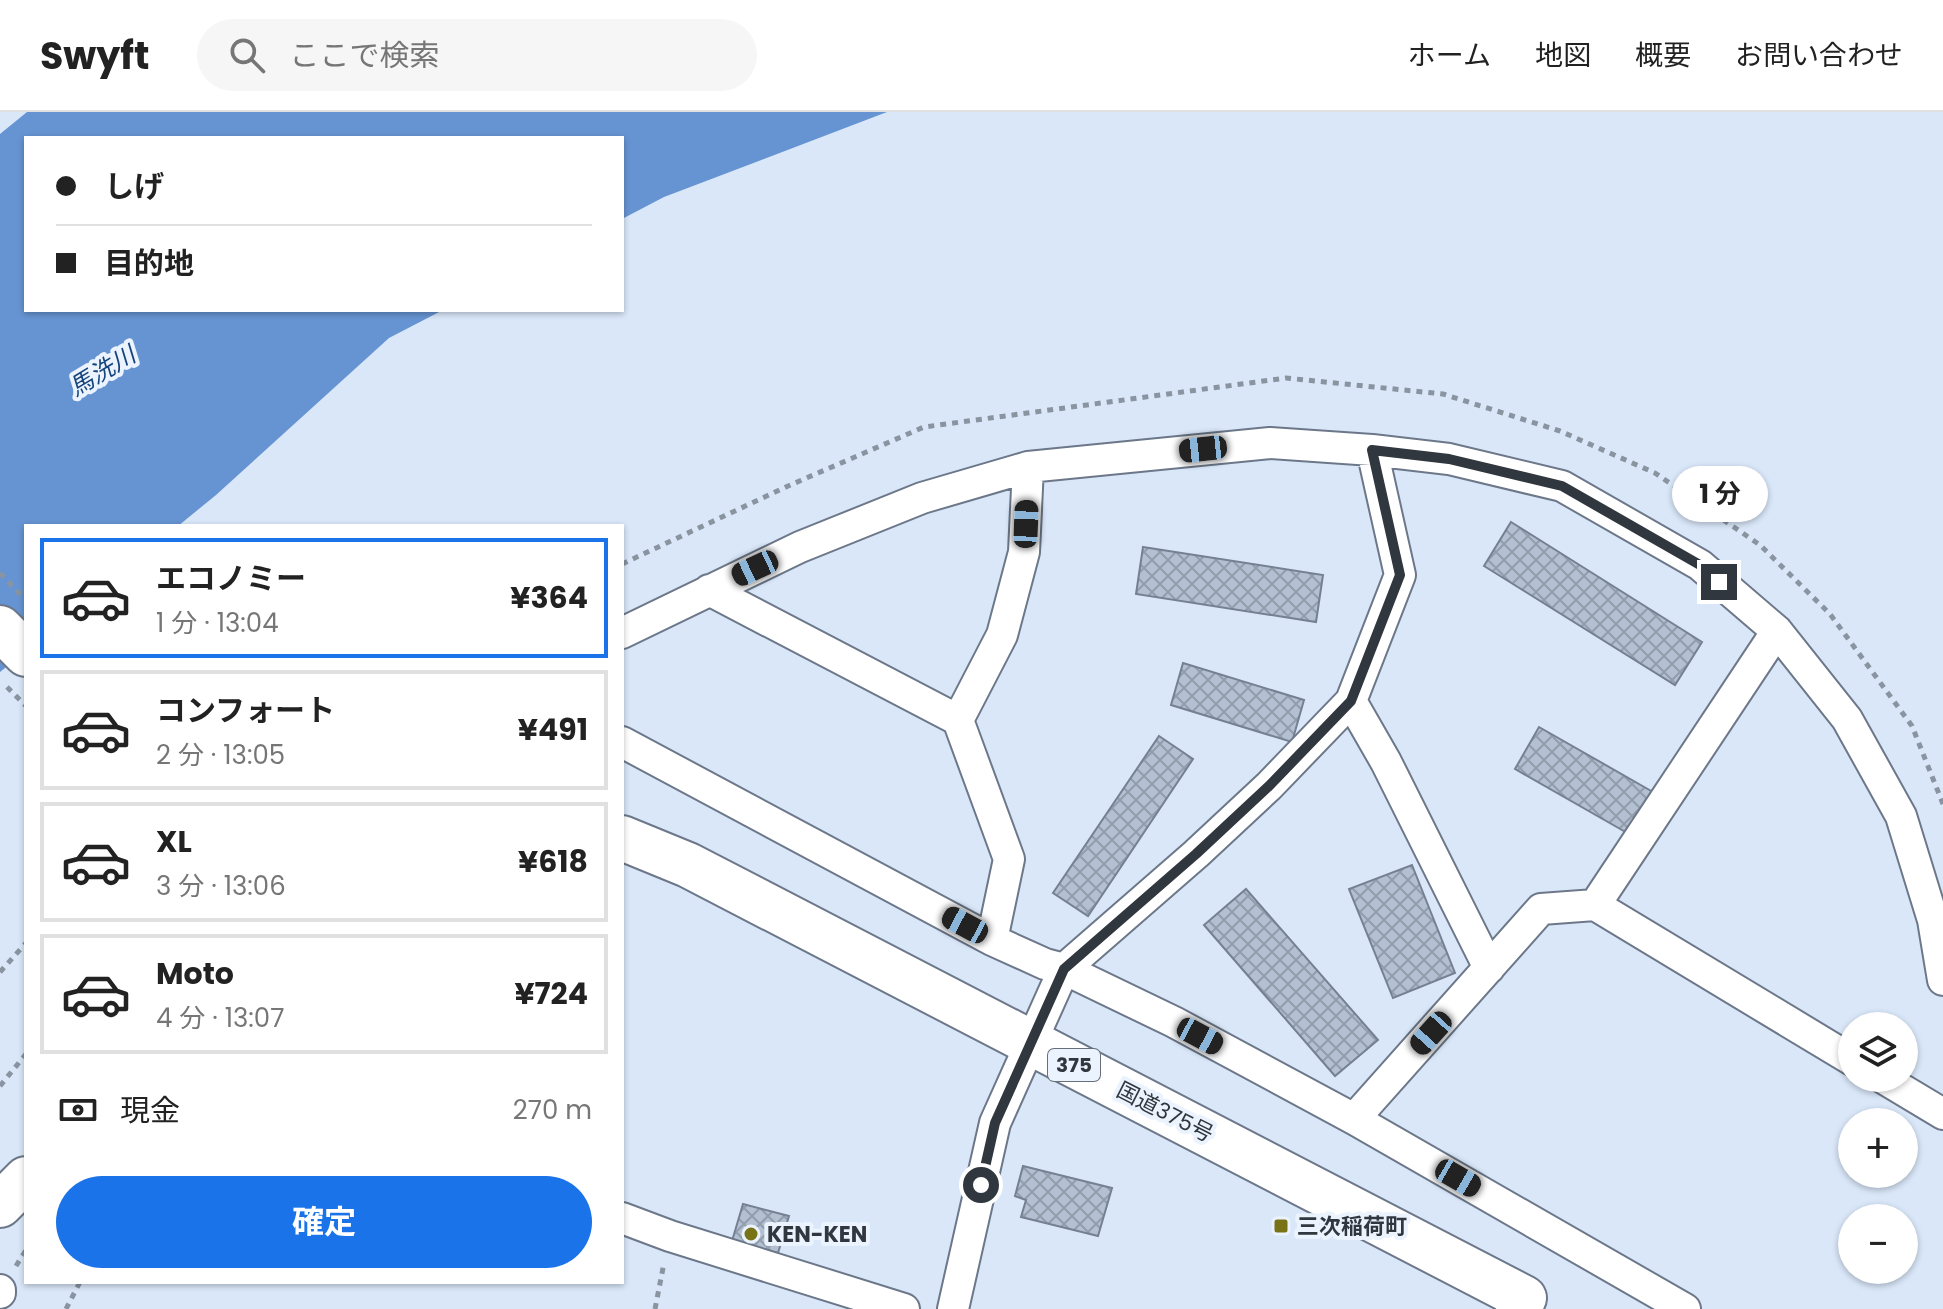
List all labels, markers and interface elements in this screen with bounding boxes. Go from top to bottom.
search box [197,19,757,91]
text: Swyft [40,29,149,82]
icon: search [225,33,269,77]
text: ここで検索 [289,34,439,77]
text: ホーム [1408,36,1491,75]
text: 地図 [1535,36,1591,75]
text: 概要 [1635,36,1691,75]
text: お問い合わせ [1735,36,1903,75]
text: しげ [104,165,164,208]
text: 目的地 [104,242,194,285]
water label: 馬洗川 [63,337,144,404]
car [1178,435,1228,463]
callout: 1 分 [1671,466,1767,522]
text: 1 分 [1699,476,1741,512]
car [1013,500,1039,548]
car [728,547,782,589]
text: エコノミー [156,557,306,600]
icon: car [60,562,132,634]
route end [1701,564,1737,600]
text: ¥364 [510,576,588,619]
text: 1 分 · 13:04 [156,605,279,641]
text: コンフォート [156,689,335,732]
icon: car [60,694,132,766]
text: ¥491 [518,708,588,751]
text: 2 分 · 13:05 [156,737,285,773]
text: XL [156,820,192,863]
icon: car [60,826,132,898]
text: ¥618 [518,840,588,883]
text: 3 分 · 13:06 [156,868,286,904]
car [938,903,992,947]
text: Moto [156,952,234,995]
icon: car [60,958,132,1030]
text: ¥724 [514,972,588,1015]
text: 4 分 · 13:07 [156,1000,284,1036]
car [1406,1007,1456,1059]
map controls [1838,1012,1918,1284]
button: layers [1838,1012,1918,1092]
car [1173,1014,1227,1058]
road number: 375 [1048,1049,1100,1081]
street label: 国道375号 [1111,1074,1219,1150]
icon: cash [56,1088,100,1132]
text: 現金 [120,1089,180,1132]
text: 270 m [513,1092,592,1128]
button: + [1838,1108,1918,1188]
car [1431,1156,1485,1200]
route start [963,1167,999,1203]
button: 確定 [56,1176,592,1268]
button: − [1838,1204,1918,1284]
place label: 三次稲荷町 [1297,1211,1407,1242]
marker: 三次稲荷町 [1272,1217,1290,1235]
place label: KEN-KEN [767,1219,867,1250]
marker: KEN-KEN [742,1225,760,1243]

